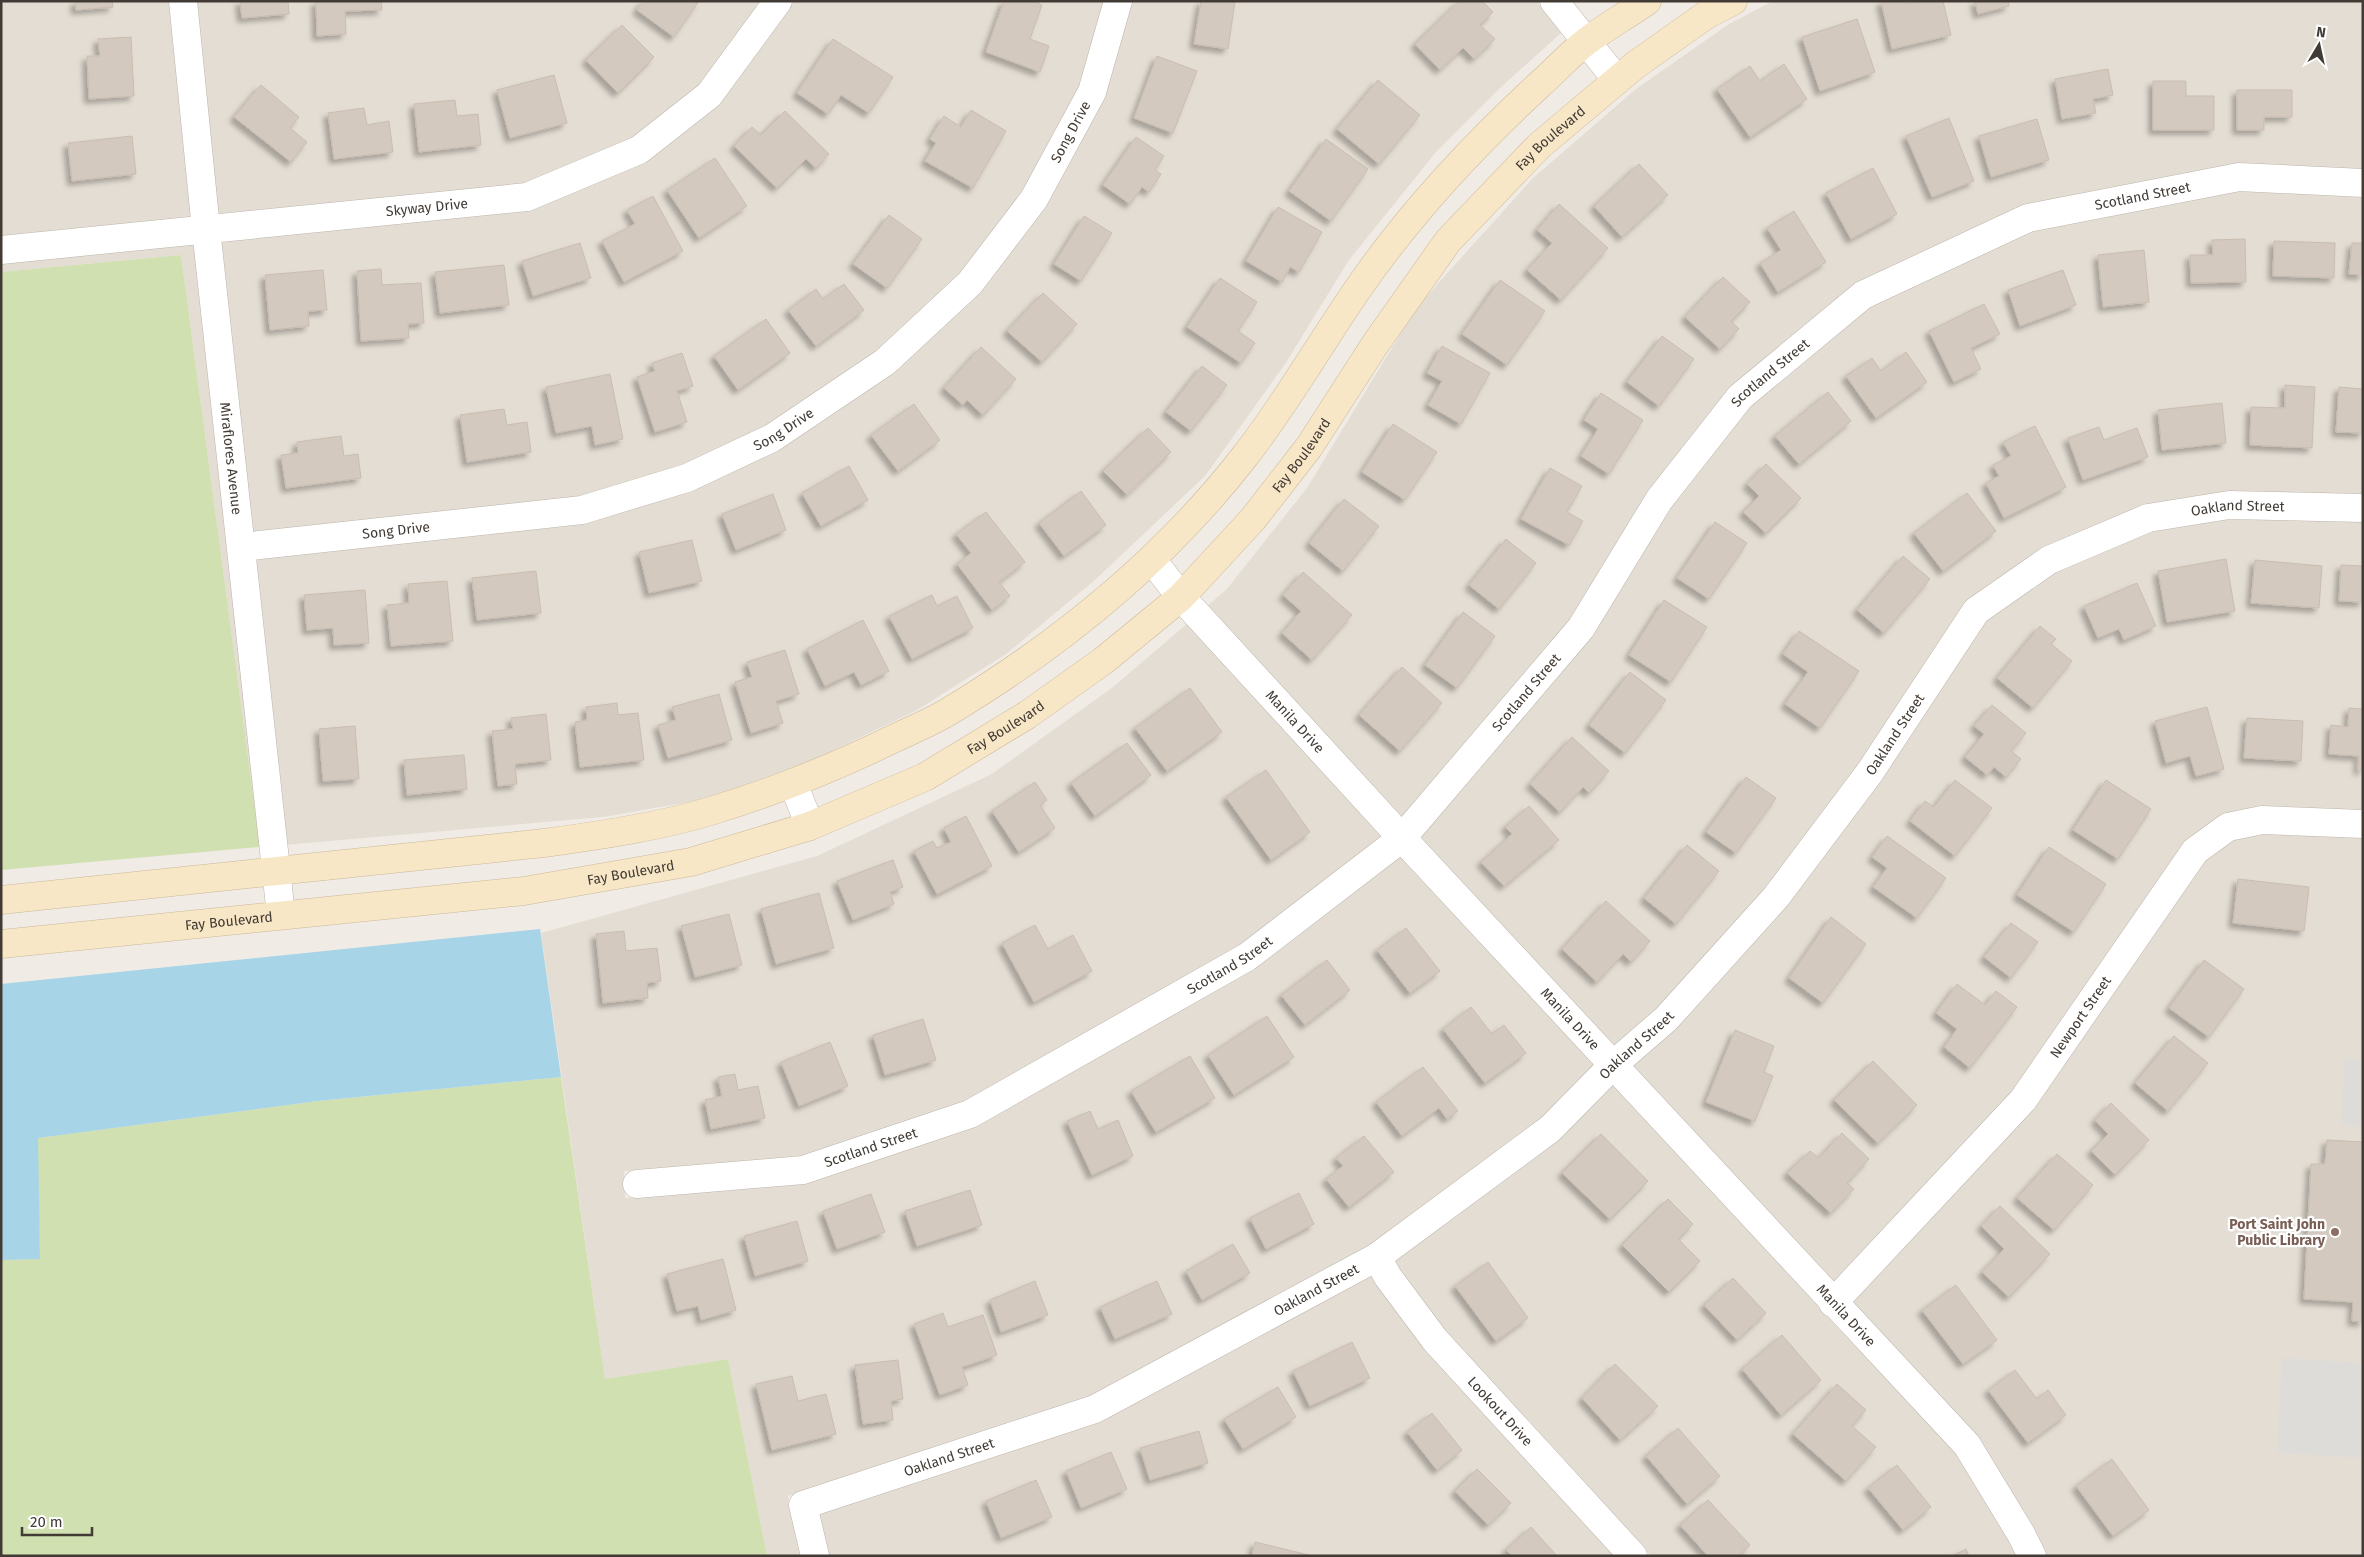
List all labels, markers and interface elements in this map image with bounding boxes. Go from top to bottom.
north arrow [2294,20,2344,70]
text: N [2315,24,2327,42]
street label: Song Drive [1047,98,1095,166]
street label: Fay Boulevard [1512,103,1589,174]
street label: Scotland Street [2093,178,2193,214]
street label: Skyway Drive [385,195,469,220]
street label: Scotland Street [1728,335,1814,410]
street label: Miraflores Avenue [216,401,245,516]
street label: Song Drive [751,404,817,455]
street label: Fay Boulevard [1269,415,1334,496]
street label: Oakland Street [2190,497,2286,520]
street label: Song Drive [361,519,431,543]
street label: Scotland Street [1489,649,1565,735]
street label: Manila Drive [1262,687,1328,757]
street label: Oakland Street [1862,690,1929,779]
street label: Fay Boulevard [964,697,1048,759]
street label: Fay Boulevard [586,857,676,889]
street label: Fay Boulevard [184,909,274,934]
street label: Scotland Street [1184,932,1277,998]
street label: Newport Street [2047,972,2116,1062]
street label: Manila Drive [1537,984,1603,1054]
street label: Oakland Street [1596,1007,1679,1083]
street label: Scotland Street [822,1124,921,1171]
place label: Port Saint John Public Library [2229,1216,2326,1249]
marker: Port Saint John Public Library [2329,1226,2341,1238]
street label: Oakland Street [1271,1260,1363,1320]
street label: Manila Drive [1813,1281,1879,1350]
street label: Lookout Drive [1464,1373,1536,1450]
street label: Oakland Street [902,1434,997,1480]
scale bar [22,1504,92,1536]
text: 20 m [30,1513,63,1531]

